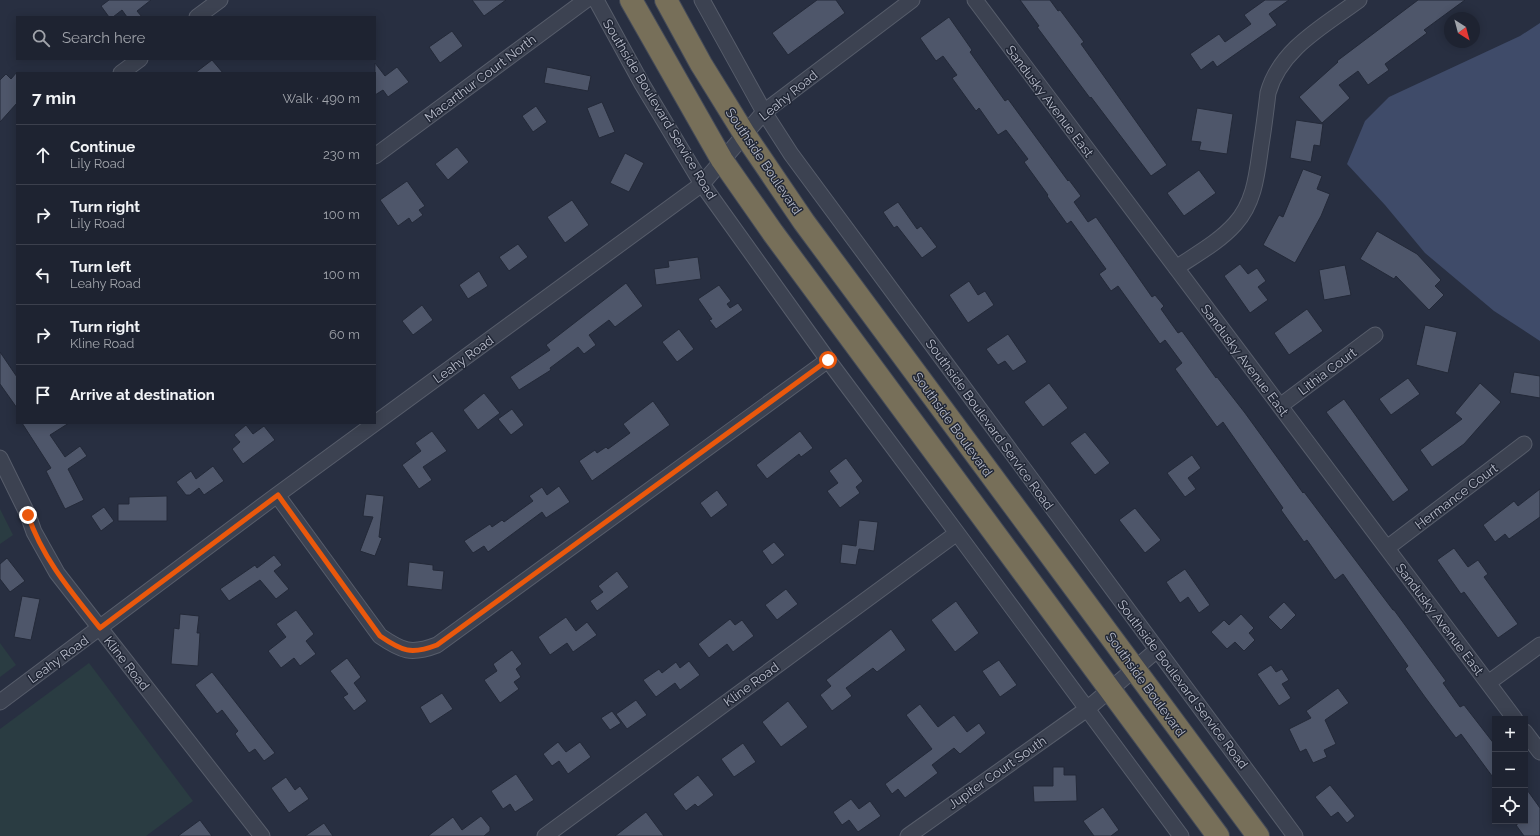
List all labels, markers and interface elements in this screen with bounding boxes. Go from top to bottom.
north arrow [1444,12,1480,48]
search box [16,16,376,60]
street label: Southside Boulevard Service Road [600,17,719,202]
icon: search [30,27,52,49]
text: Search here [62,29,145,47]
street label: Macarthur Court North [422,32,539,125]
street label: Sandusky Avenue East [1003,43,1097,161]
street label: Leahy Road [756,67,821,123]
text: 7 min [32,88,76,108]
text: Walk · 490 m [283,91,360,106]
street label: Southside Boulevard [722,105,805,217]
text: Continue [70,138,135,156]
icon: ahead [32,144,54,166]
text: 230 m [323,147,360,162]
text: Lily Road [70,156,125,171]
text: Turn right [70,198,140,216]
icon: right [32,204,54,226]
text: 100 m [323,207,360,222]
text: Lily Road [70,216,125,231]
text: Turn left [70,258,131,276]
icon: left [32,264,54,286]
text: 100 m [323,267,360,282]
text: Leahy Road [70,276,141,291]
street label: Sandusky Avenue East [1198,302,1292,420]
text: Turn right [70,318,140,336]
icon: right [32,324,54,346]
text: 60 m [329,327,360,342]
street label: Leahy Road [430,333,496,386]
text: Kline Road [70,336,134,351]
street label: Southside Boulevard Service Road [923,336,1057,513]
street label: Lithia Court [1295,344,1360,398]
route start [819,351,837,369]
street label: Southside Boulevard [910,369,995,479]
icon: arrive [32,384,54,406]
text: Arrive at destination [70,386,215,404]
street label: Hermance Court [1412,460,1501,532]
route end [19,506,37,524]
street label: Sandusky Avenue East [1393,561,1487,679]
street label: Southside Boulevard Service Road [1114,597,1251,772]
street label: Southside Boulevard [1103,629,1188,739]
street label: Leahy Road [25,633,91,686]
street label: Kline Road [101,633,152,693]
street label: Kline Road [721,659,782,709]
map controls [1492,716,1528,824]
button: + [1492,716,1528,752]
street label: Jupiter Court South [945,733,1049,812]
button: − [1492,752,1528,788]
button: locate [1492,788,1528,824]

